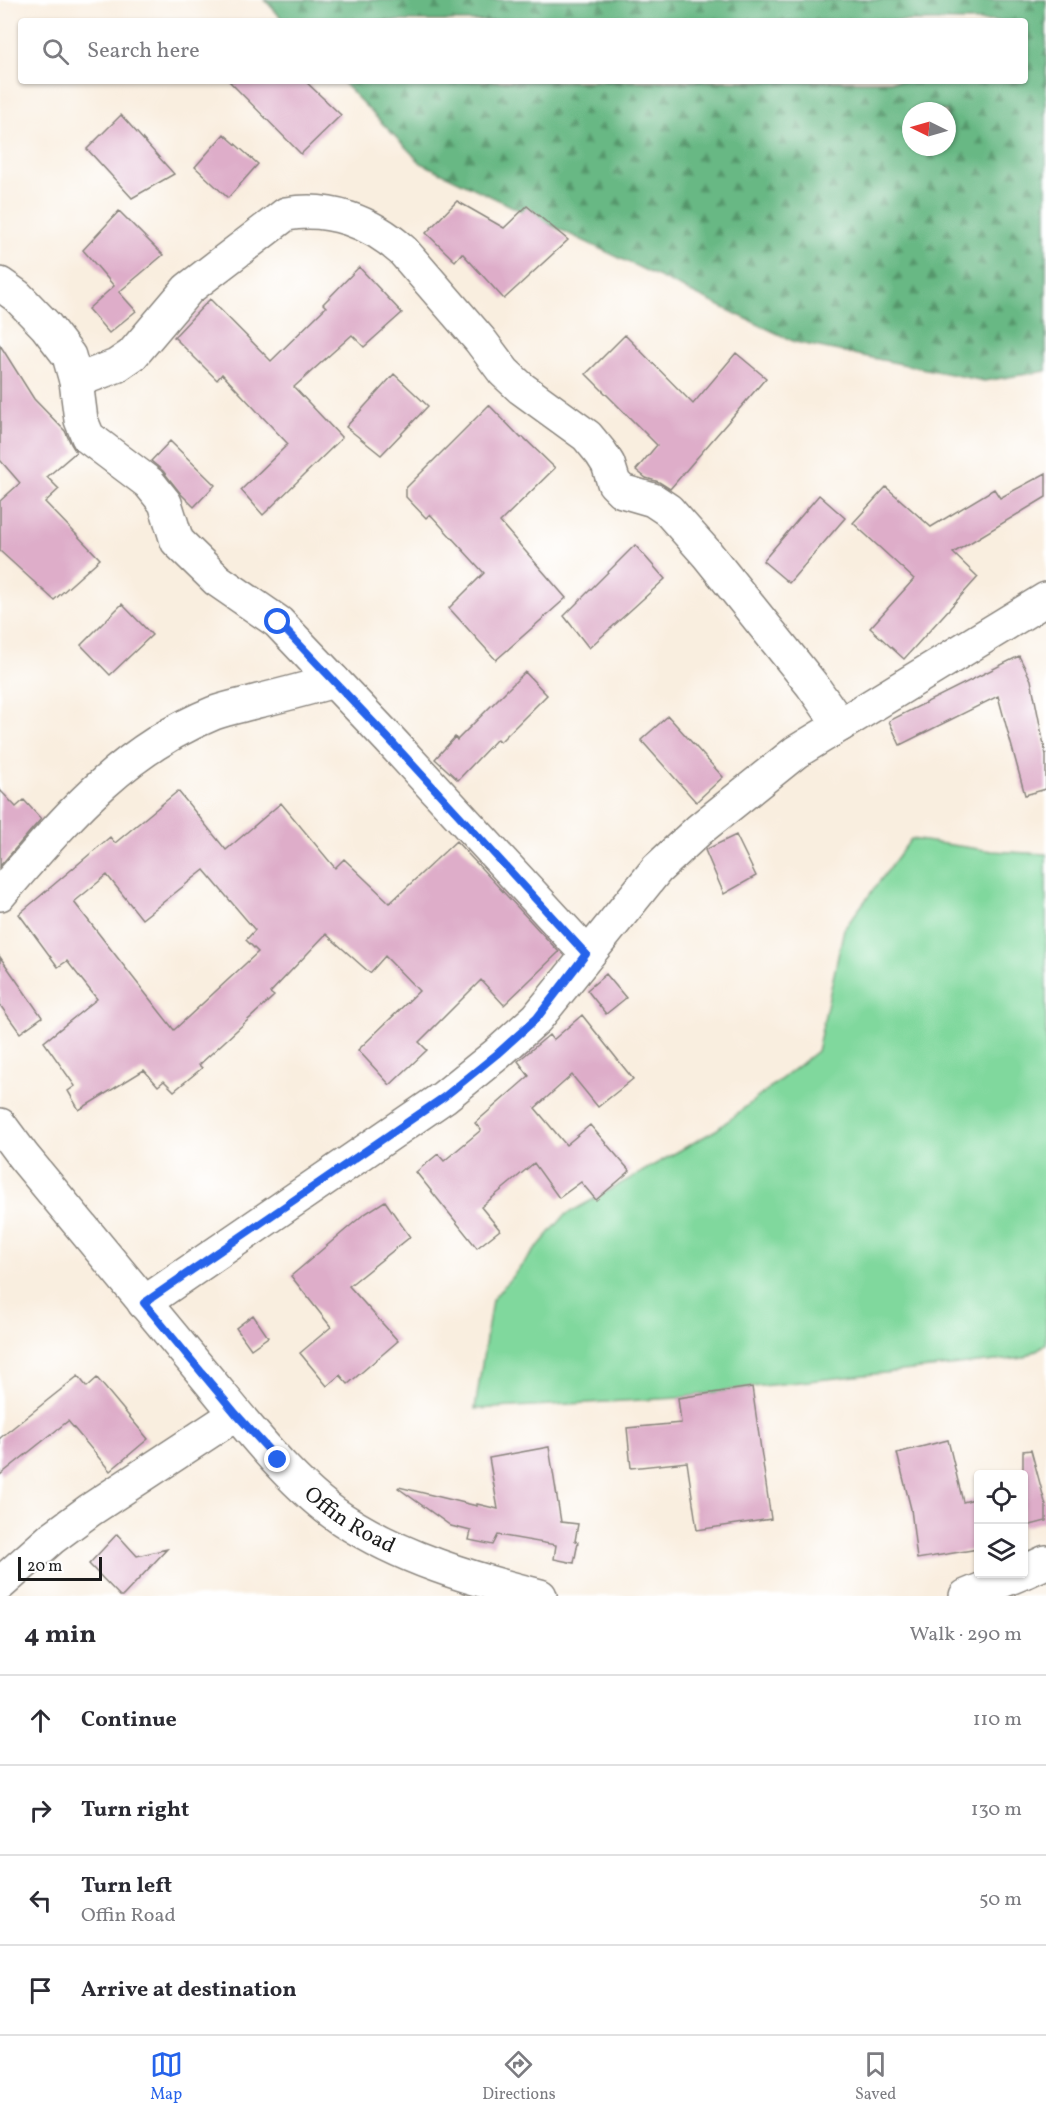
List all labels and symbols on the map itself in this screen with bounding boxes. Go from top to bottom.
north arrow [902,102,956,156]
route start [264,608,290,634]
route end [264,1446,290,1472]
street label: Offin Road [297,1479,401,1562]
scale bar [18,1554,102,1582]

